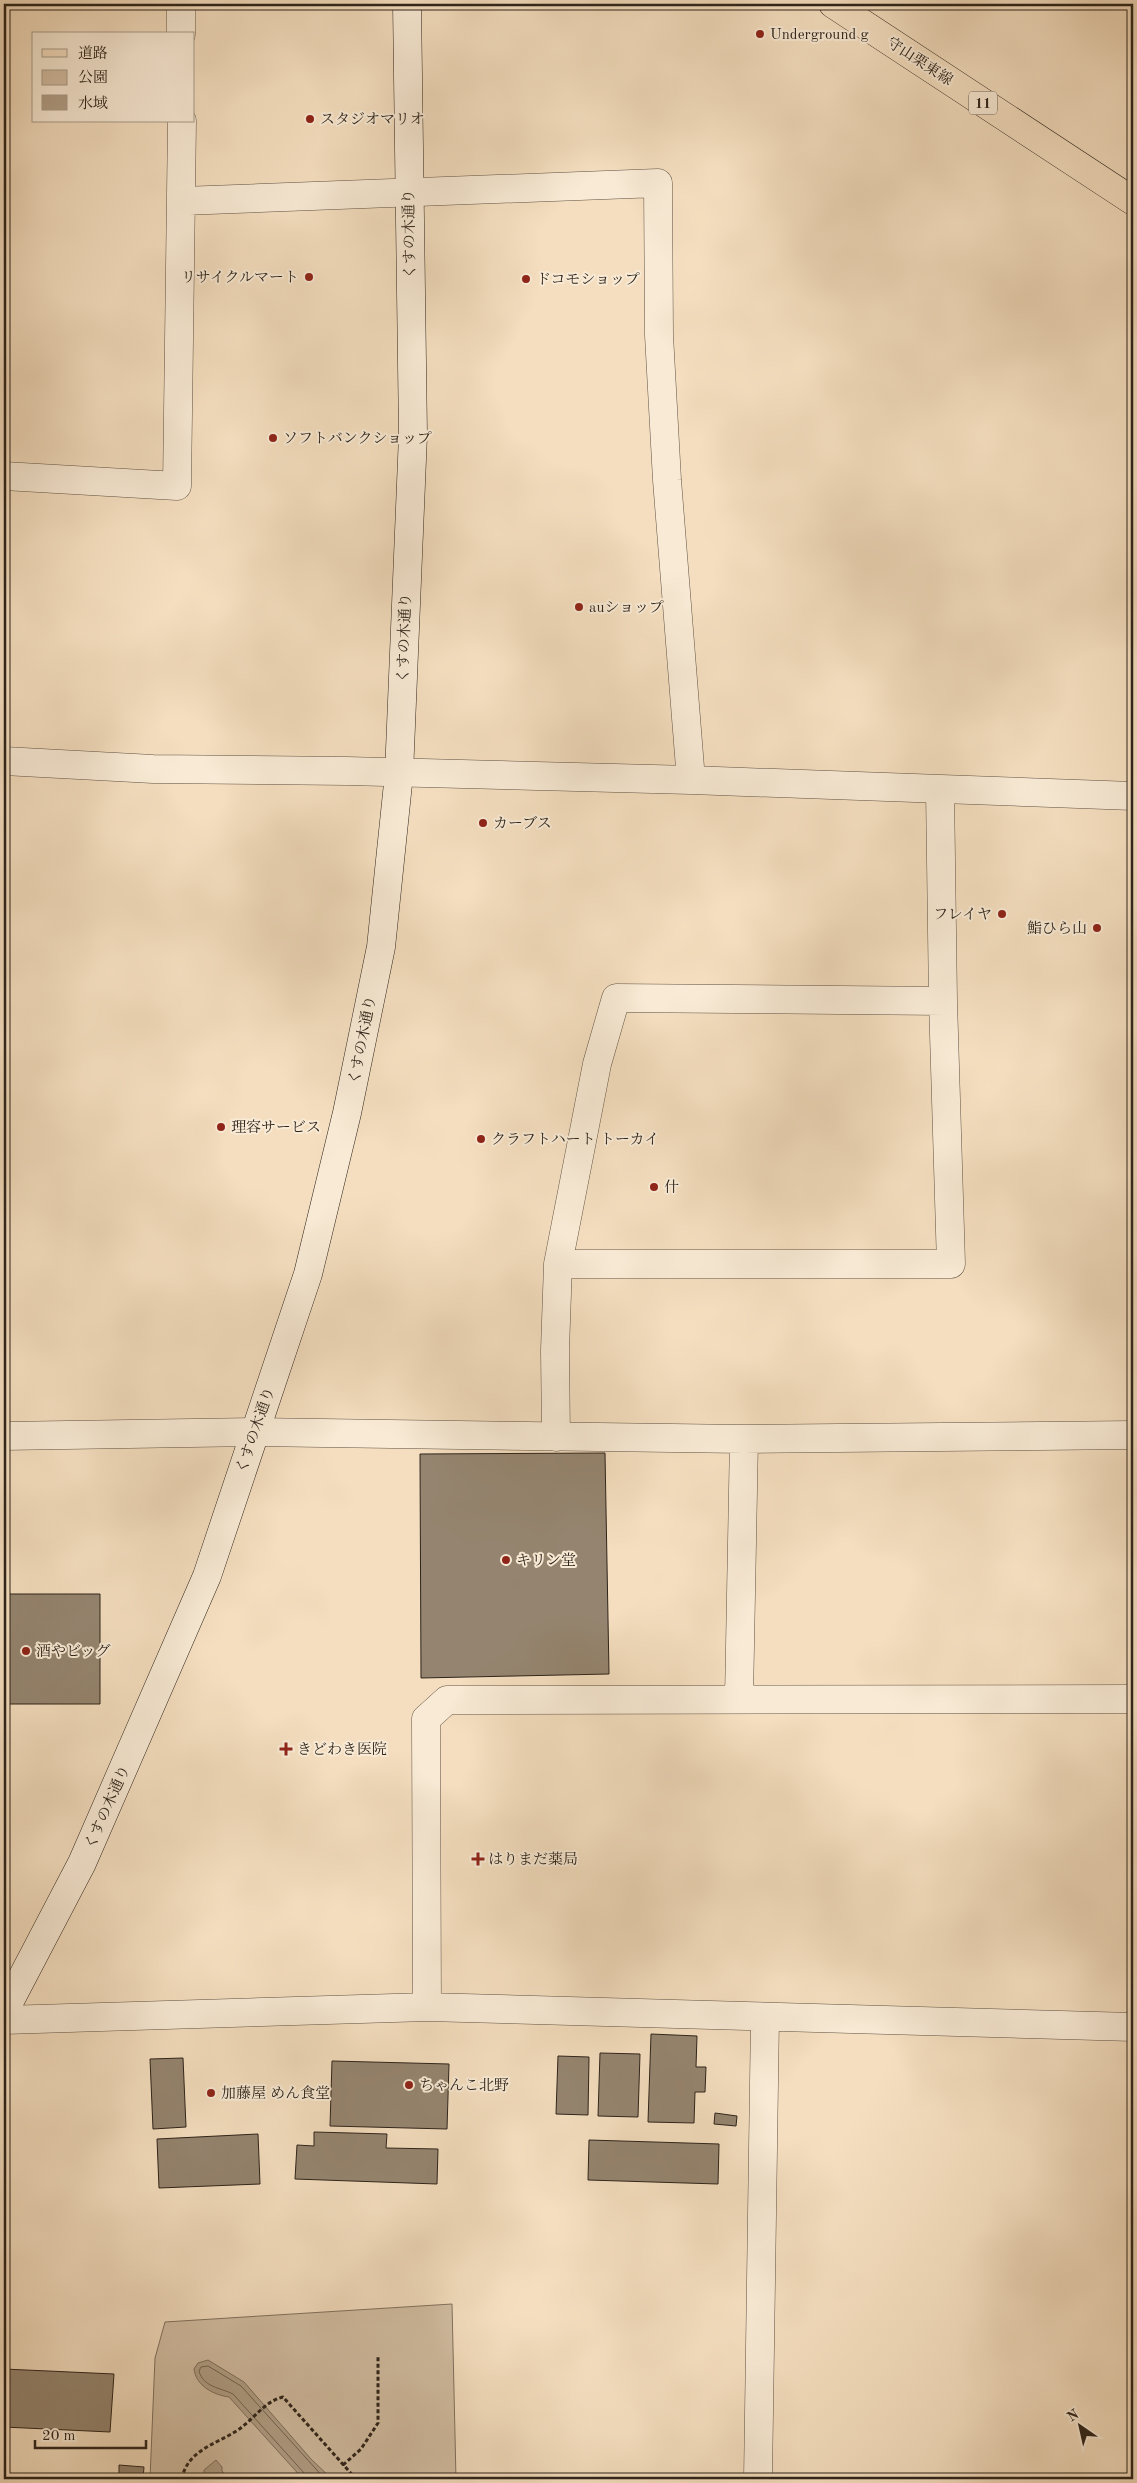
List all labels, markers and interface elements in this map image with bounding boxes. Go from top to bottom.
marker: Underground g [754,28,766,40]
place label: Underground g [770,28,869,43]
legend [32,32,195,122]
street label: 守山栗東線 [884,34,956,89]
text: 道路 [78,45,108,62]
text: 公園 [78,69,108,86]
road number: 11 [969,92,997,115]
text: 水域 [78,95,108,112]
place label: スタジオマリオ [320,112,425,128]
marker: スタジオマリオ [304,113,316,125]
street label: くすの木通り [400,189,419,279]
place label: リサイクルマート [181,270,299,286]
marker: リサイクルマート [303,271,315,283]
place label: ドコモショップ [536,272,640,288]
marker: ドコモショップ [520,273,532,285]
place label: ソフトバンクショップ [283,431,432,447]
marker: ソフトバンクショップ [267,432,279,444]
street label: くすの木通り [394,593,415,683]
place label: auショップ [589,600,664,616]
marker: auショップ [573,601,585,613]
place label: カーブス [493,815,552,832]
marker: カーブス [477,817,489,829]
place label: フレイヤ [933,907,992,923]
marker: フレイヤ [996,908,1008,920]
place label: 鮨ひら山 [1027,920,1087,937]
marker: 鮨ひら山 [1091,922,1103,934]
street label: くすの木通り [346,994,379,1086]
place label: 理容サービス [231,1119,321,1136]
marker: 理容サービス [215,1121,227,1133]
place label: クラフトハート トーカイ [491,1132,659,1148]
marker: クラフトハート トーカイ [475,1133,487,1145]
place label: 什 [664,1179,679,1196]
marker: 什 [648,1181,660,1193]
street label: くすの木通り [233,1385,278,1475]
place label: キリン堂 [516,1552,576,1569]
marker: キリン堂 [500,1554,512,1566]
place label: 酒やビッグ [36,1643,110,1660]
marker: 酒やビッグ [20,1645,32,1657]
place label: きどわき医院 [297,1741,387,1758]
marker: きどわき医院 [279,1742,293,1756]
street label: くすの木通り [81,1763,134,1852]
place label: はりまだ薬局 [488,1851,578,1868]
marker: はりまだ薬局 [472,1853,484,1865]
place label: ちゃんこ北野 [419,2077,509,2094]
marker: ちゃんこ北野 [403,2079,415,2091]
place label: 加藤屋 めん食堂 [221,2085,330,2102]
marker: 加藤屋 めん食堂 [205,2087,217,2099]
north arrow [1054,2400,1104,2450]
text: N [1065,2407,1082,2425]
scale bar [35,2418,146,2450]
text: 20 m [42,2429,76,2444]

